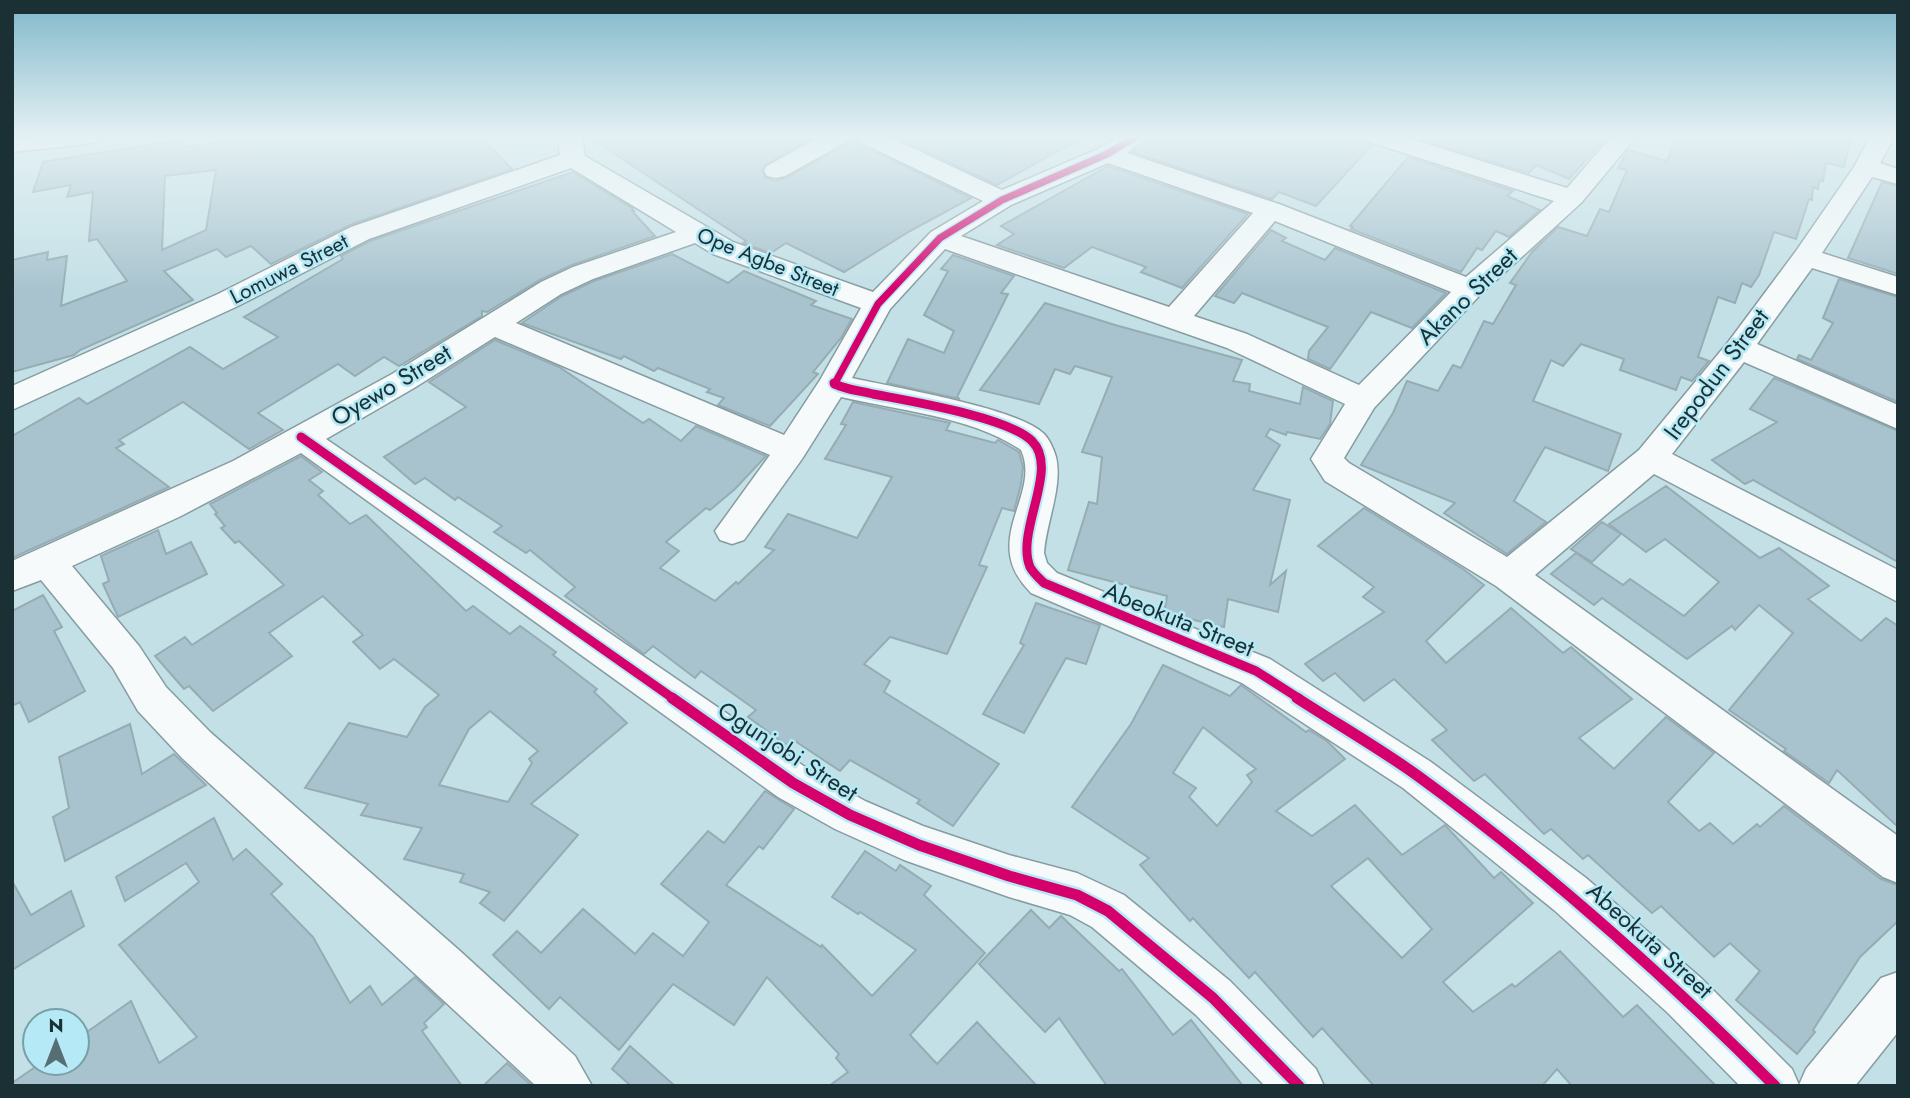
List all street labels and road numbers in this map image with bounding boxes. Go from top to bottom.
street label: Ope Agbe Street [693,220,843,304]
street label: Lomuwa Street [225,226,353,312]
street label: Akano Street [1409,239,1525,353]
street label: Irepodun Street [1655,301,1777,447]
street label: Oyewo Street [324,335,458,435]
street label: Abeokuta Street [1098,573,1260,665]
street label: Ogunjobi Street [711,692,865,810]
street label: Abeokuta Street [1579,874,1721,1007]

